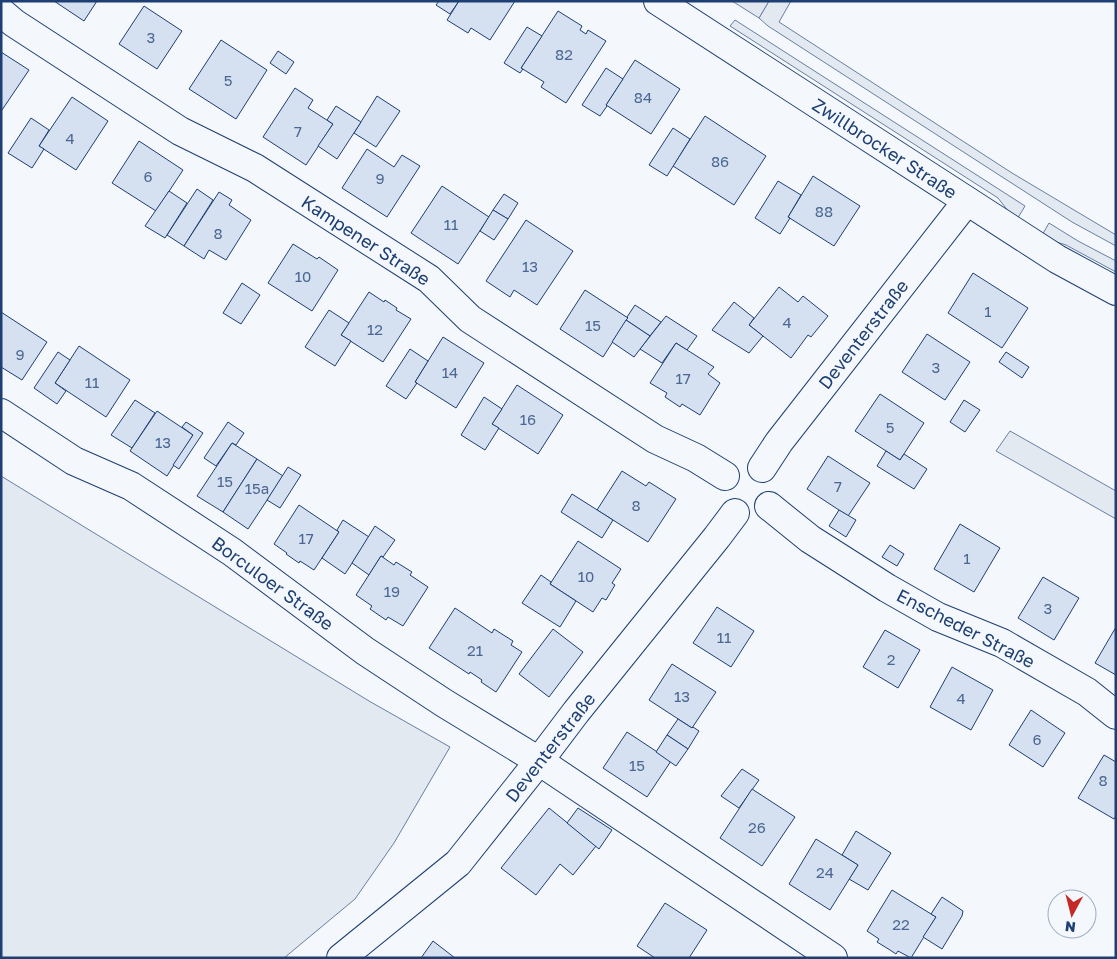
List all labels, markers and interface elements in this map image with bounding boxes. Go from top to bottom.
house number: 3 [147,28,155,46]
house number: 82 [555,45,573,63]
house number: 5 [224,71,232,89]
house number: 84 [634,88,652,106]
street label: Zwillbrocker Straße [809,93,961,203]
house number: 7 [294,122,302,140]
house number: 4 [65,129,75,147]
house number: 86 [711,152,729,170]
house number: 6 [143,167,153,185]
house number: 9 [375,169,385,187]
street label: Kampener Straße [297,190,435,290]
house number: 88 [815,202,833,220]
house number: 11 [444,215,458,233]
house number: 8 [213,224,223,242]
house number: 13 [522,257,538,275]
house number: 10 [295,267,311,285]
street label: Deventerstraße [813,275,913,393]
house number: 1 [984,302,992,320]
house number: 4 [782,313,792,331]
house number: 15 [585,316,601,334]
house number: 12 [367,320,383,338]
house number: 9 [15,345,25,363]
house number: 3 [932,358,940,376]
house number: 14 [442,363,458,381]
house number: 17 [675,369,691,387]
house number: 11 [85,373,99,391]
house number: 16 [520,410,536,428]
house number: 5 [886,418,894,436]
house number: 13 [155,433,171,451]
house number: 15 [217,472,233,490]
house number: 7 [834,477,842,495]
house number: 15a [245,479,269,497]
house number: 8 [631,496,641,514]
house number: 17 [298,529,314,547]
street label: Borculoer Straße [208,531,338,635]
house number: 1 [963,549,971,567]
house number: 10 [578,567,594,585]
house number: 19 [384,582,400,600]
street label: Enscheder Straße [893,584,1039,672]
house number: 3 [1044,599,1052,617]
house number: 11 [717,628,731,646]
house number: 21 [467,641,483,659]
house number: 2 [887,650,895,668]
house number: 13 [674,687,690,705]
street label: Deventerstraße [500,688,600,806]
house number: 4 [956,689,966,707]
house number: 6 [1032,730,1042,748]
house number: 15 [629,756,645,774]
house number: 8 [1098,771,1108,789]
house number: 26 [748,818,766,836]
house number: 24 [816,863,834,881]
north arrow [1047,889,1097,939]
house number: 22 [892,915,910,933]
text: N [1064,918,1077,936]

